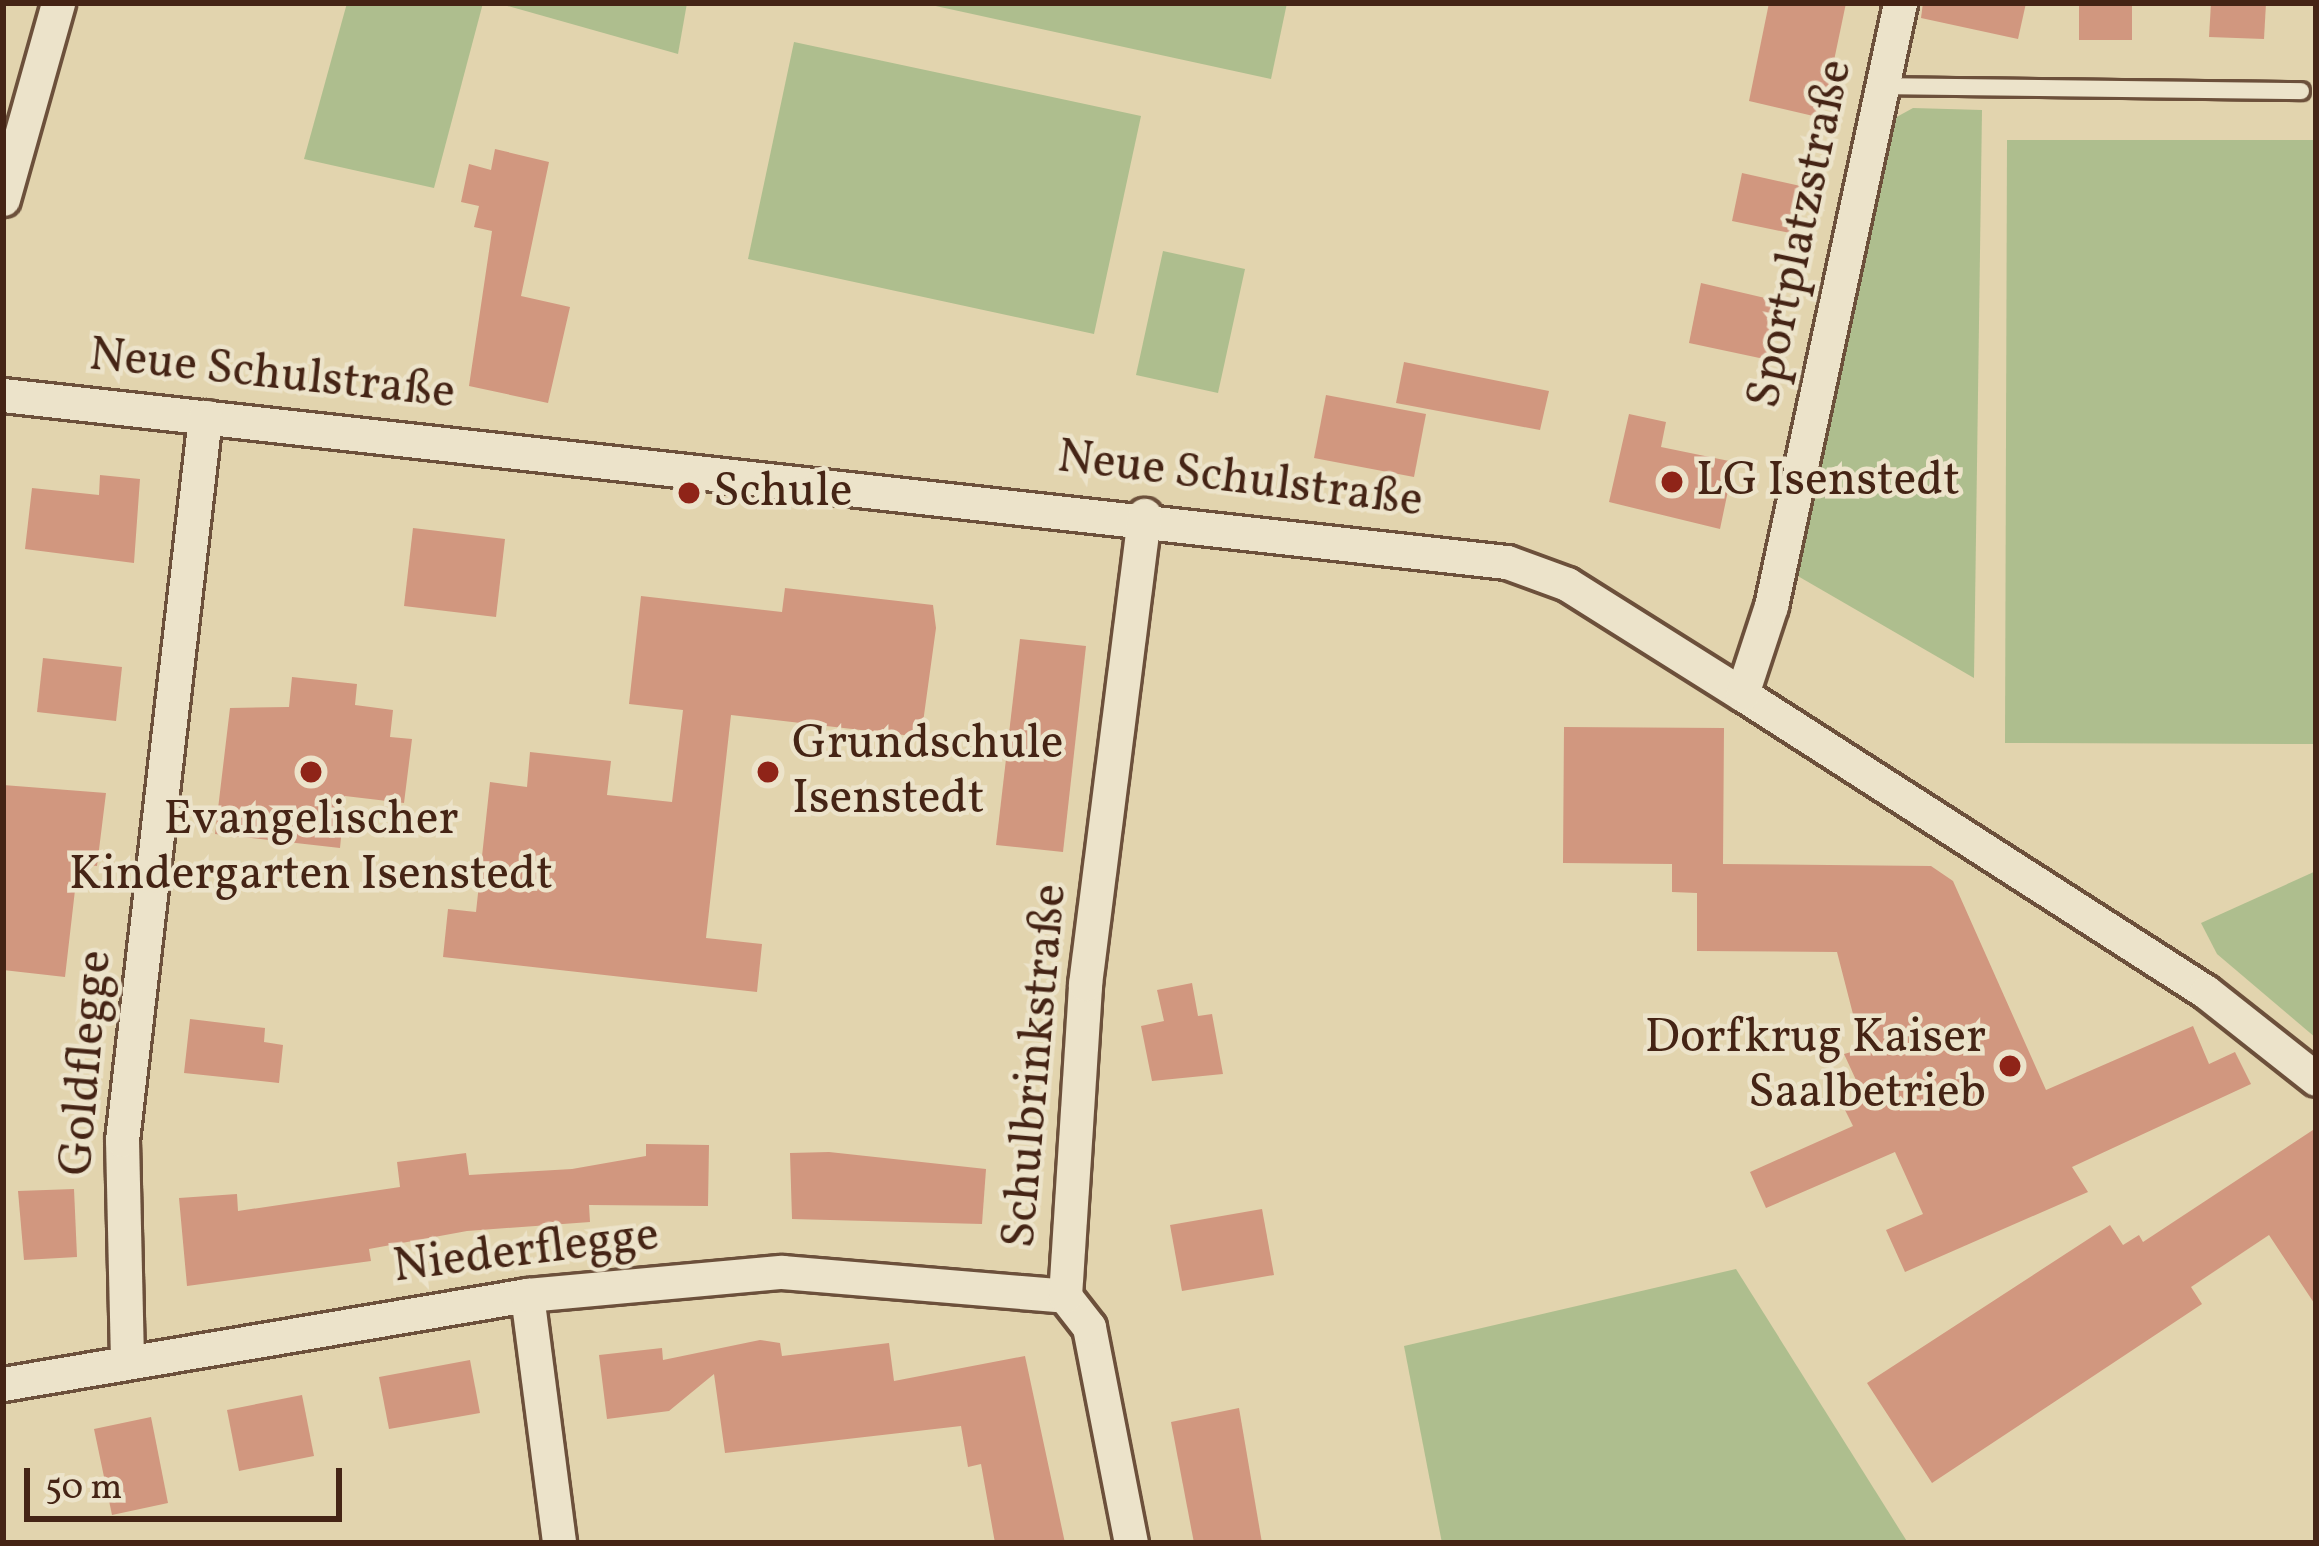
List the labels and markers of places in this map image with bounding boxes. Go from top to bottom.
place label: LG Isenstedt [1696,453,1960,511]
place label: Schule [713,464,853,522]
marker: LG Isenstedt [1659,469,1685,495]
marker: Schule [676,480,702,506]
place label: Grundschule Isenstedt [792,715,1064,828]
marker: Evangelischer Kindergarten Isenstedt [298,759,324,785]
marker: Grundschule Isenstedt [755,759,781,785]
place label: Evangelischer Kindergarten Isenstedt [69,791,553,904]
place label: Dorfkrug Kaiser Saalbetrieb [1645,1009,1986,1122]
marker: Dorfkrug Kaiser Saalbetrieb [1997,1053,2023,1079]

